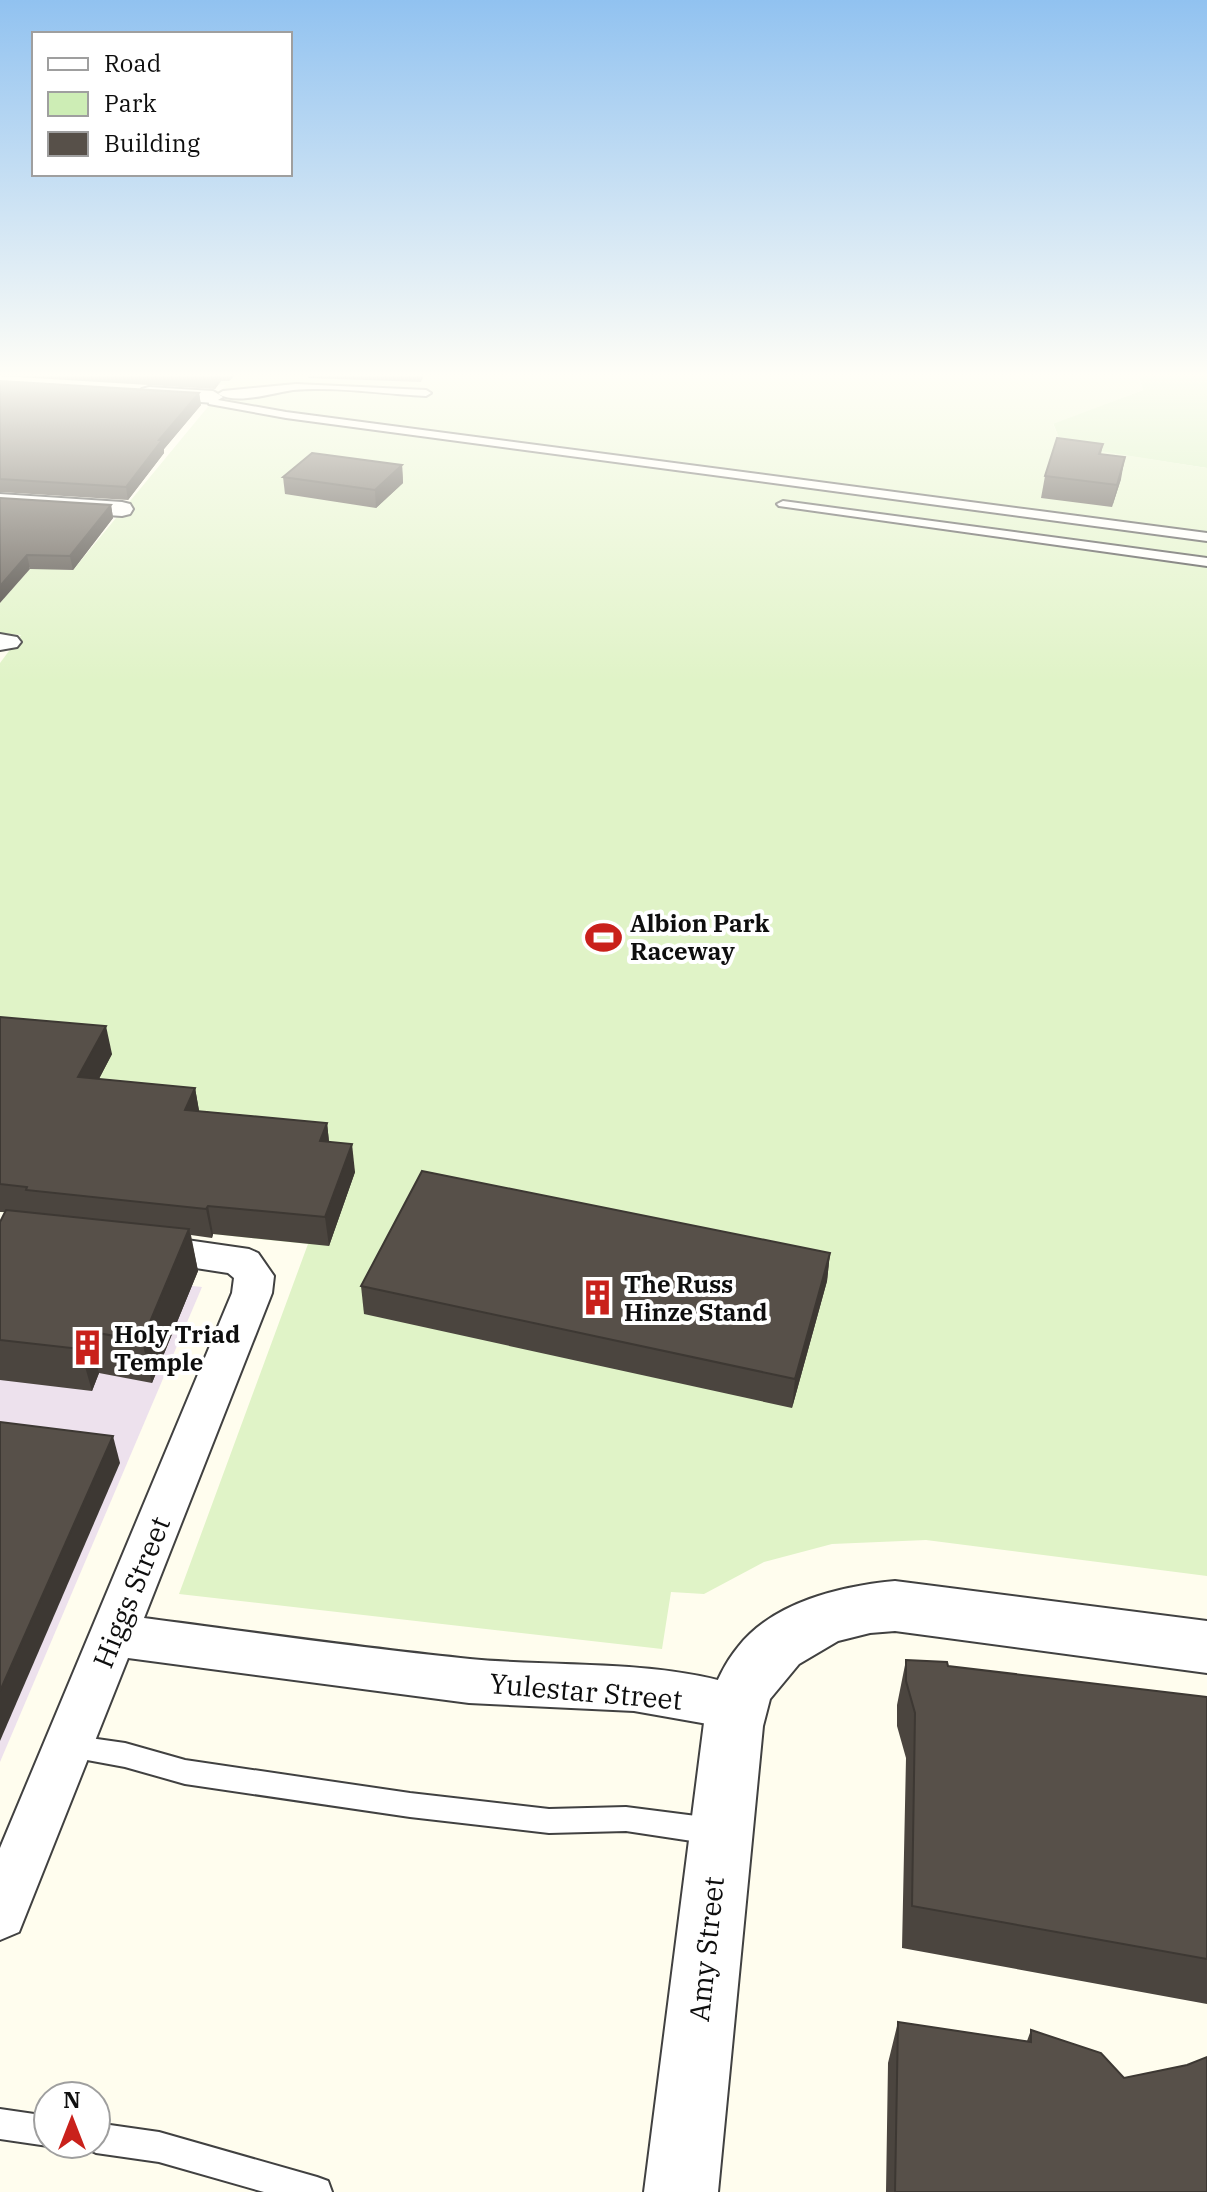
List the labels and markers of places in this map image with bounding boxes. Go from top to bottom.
place label: Albion Park Raceway [630,907,770,967]
sports icon: Albion Park Raceway [585,918,623,956]
place label: The Russ Hinze Stand [624,1268,767,1328]
building icon: The Russ Hinze Stand [579,1279,617,1317]
place label: Holy Triad Temple [114,1318,240,1378]
building icon: Holy Triad Temple [69,1329,107,1367]

